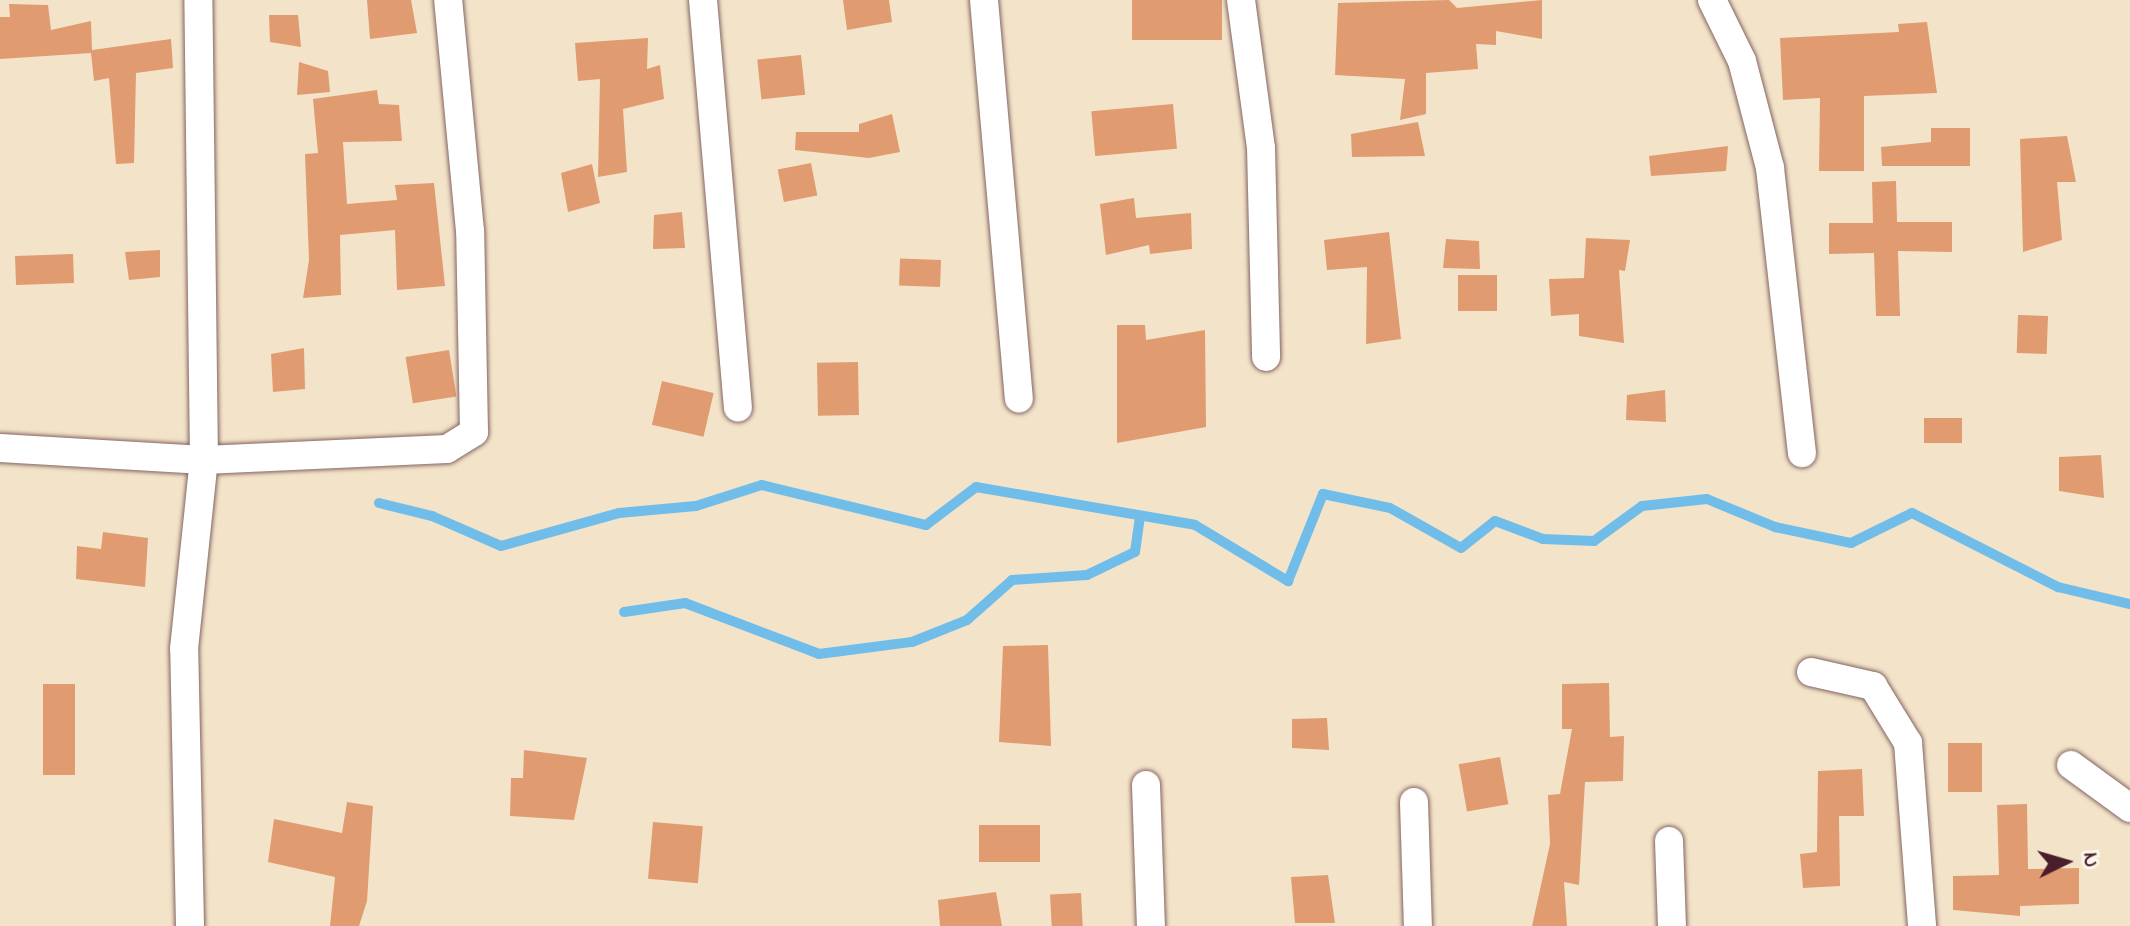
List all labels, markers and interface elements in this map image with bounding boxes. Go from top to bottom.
north arrow [2026,822,2106,902]
text: N [2073,851,2106,869]

